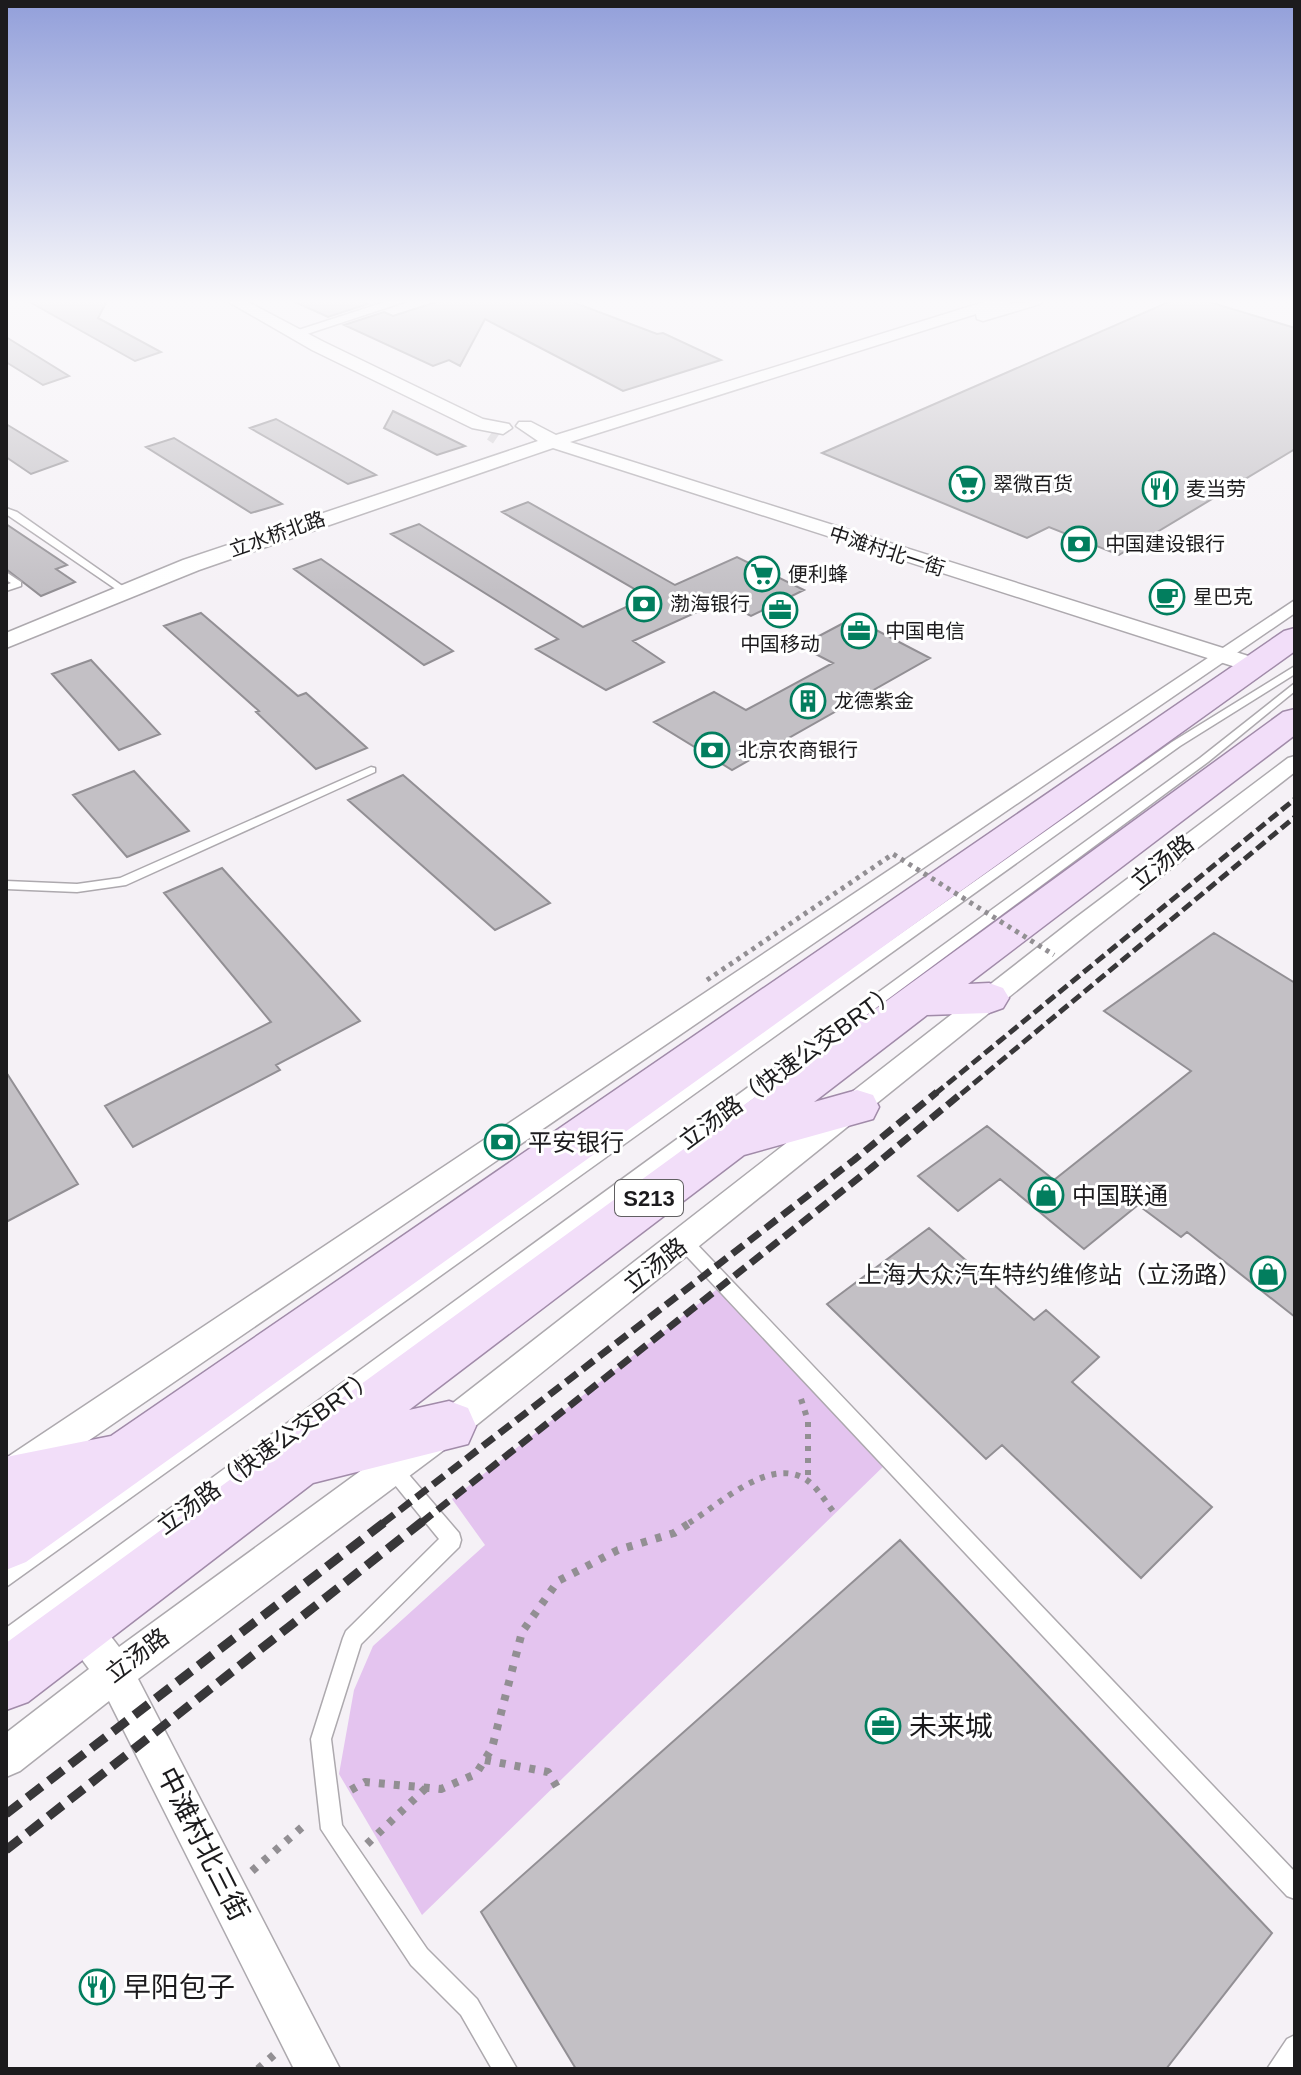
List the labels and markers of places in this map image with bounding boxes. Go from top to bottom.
supermarket icon: 翠微百货 [948,465,986,503]
restaurant icon: 麦当劳 [1141,470,1179,508]
place label: 翠微百货 [993,473,1073,495]
place label: 麦当劳 [1186,478,1246,500]
bank icon: 中国建设银行 [1060,525,1098,563]
place label: 中国建设银行 [1105,533,1225,555]
supermarket icon: 便利蜂 [743,555,781,593]
place label: 便利蜂 [788,563,848,585]
cafe icon: 星巴克 [1148,578,1186,616]
bank icon: 渤海银行 [625,585,663,623]
place label: 星巴克 [1193,586,1253,608]
office icon: 中国移动 [761,591,799,629]
place label: 渤海银行 [670,593,750,615]
office icon: 中国电信 [840,612,878,650]
place label: 中国电信 [885,620,965,642]
place label: 中国移动 [740,633,820,655]
building icon: 龙德紫金 [789,682,827,720]
place label: 龙德紫金 [834,690,914,712]
bank icon: 北京农商银行 [693,731,731,769]
place label: 北京农商银行 [738,739,858,761]
bank icon: 平安银行 [483,1123,521,1161]
place label: 平安银行 [528,1129,624,1156]
shop icon: 中国联通 [1027,1176,1065,1214]
place label: 中国联通 [1072,1182,1168,1209]
shop icon: 上海大众汽车特约维修站（立汤路） [1249,1255,1287,1293]
place label: 上海大众汽车特约维修站（立汤路） [858,1261,1242,1288]
office icon: 未来城 [864,1707,902,1745]
place label: 未来城 [909,1711,993,1742]
restaurant icon: 早阳包子 [78,1968,116,2006]
place label: 早阳包子 [123,1972,235,2003]

